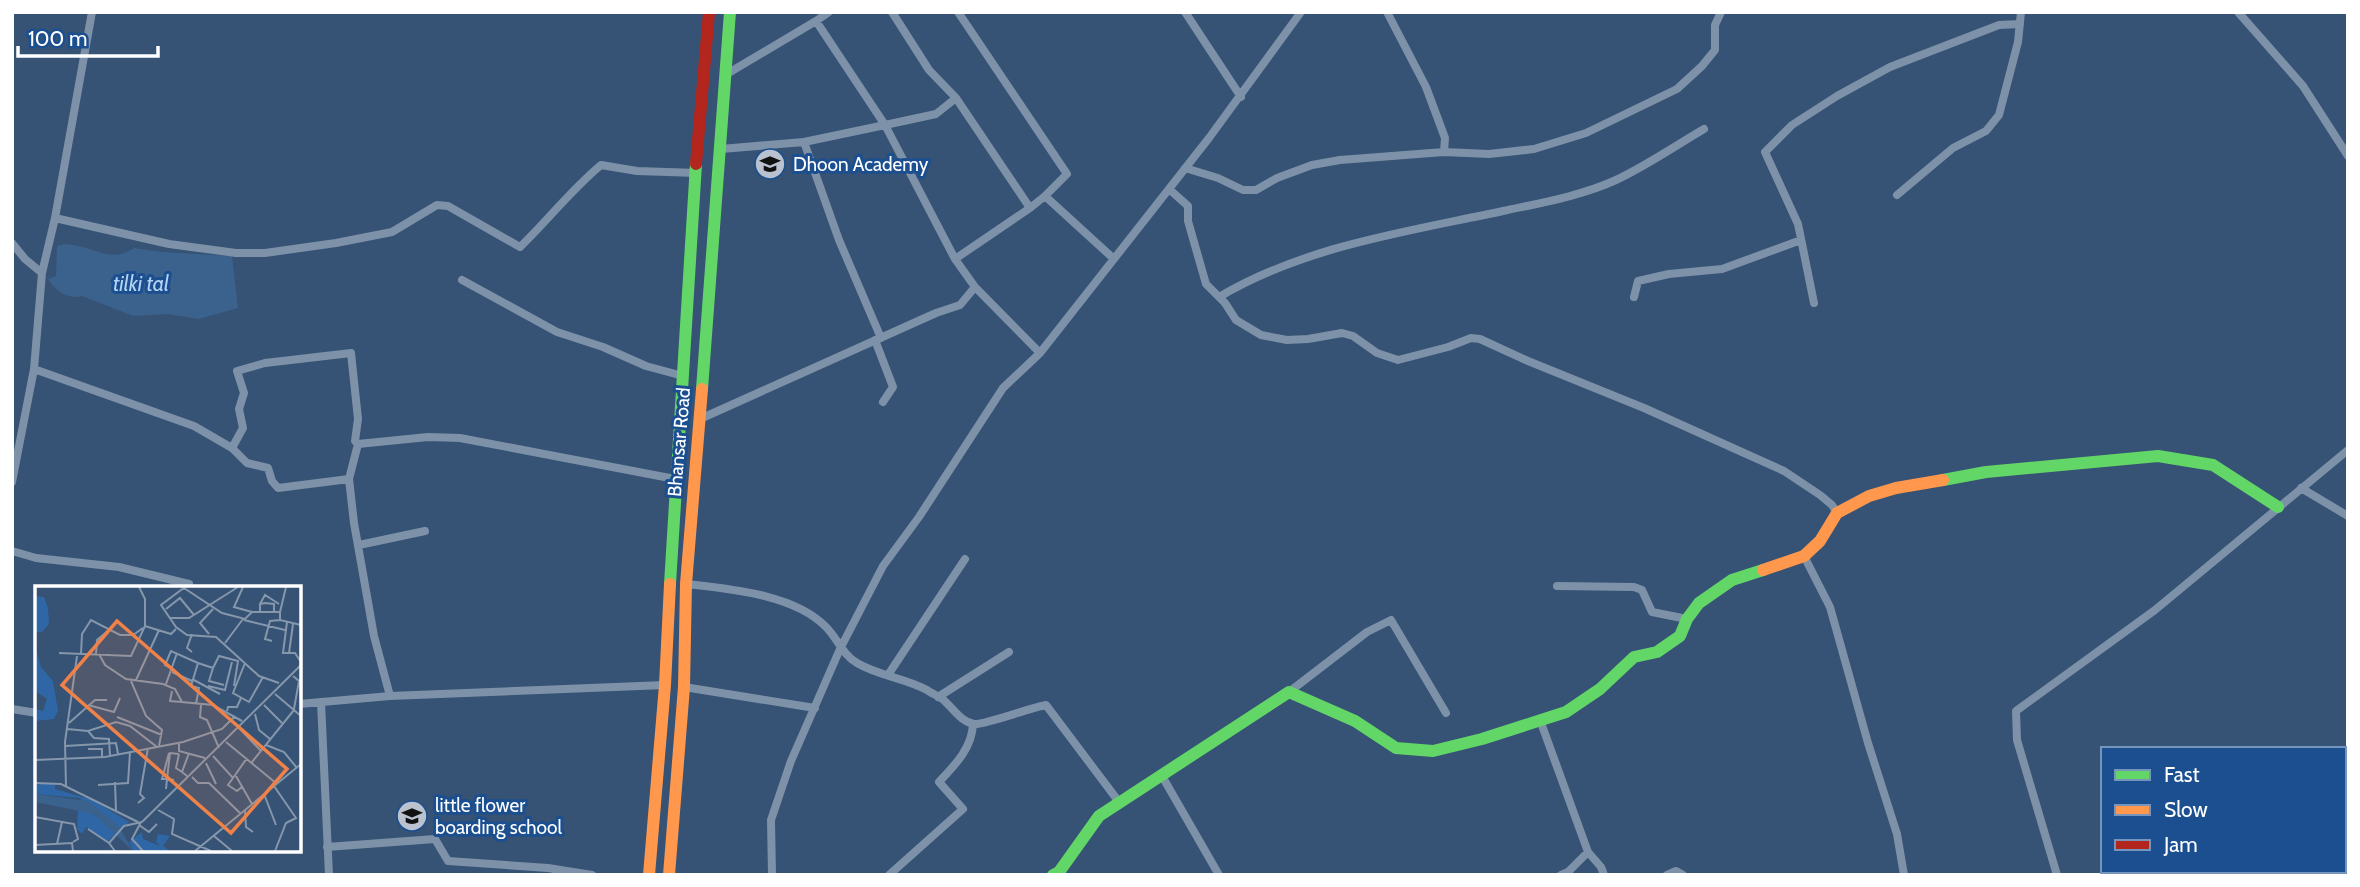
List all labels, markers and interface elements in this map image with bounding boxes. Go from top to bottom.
scale bar [18,14,158,58]
text: 100 m [28,26,87,51]
school or university icon: Dhoon Academy [753,147,787,181]
place label: Dhoon Academy [793,153,929,176]
water label: tilki tal [113,271,169,296]
street label: Bhansar Road [663,386,695,498]
inset map [35,586,301,852]
legend [2101,747,2346,873]
text: Fast [2164,762,2200,787]
place label: little flower boarding school [435,794,562,839]
text: Slow [2164,797,2208,822]
school or university icon: little flower boarding school [395,799,429,833]
text: Jam [2163,832,2198,857]

